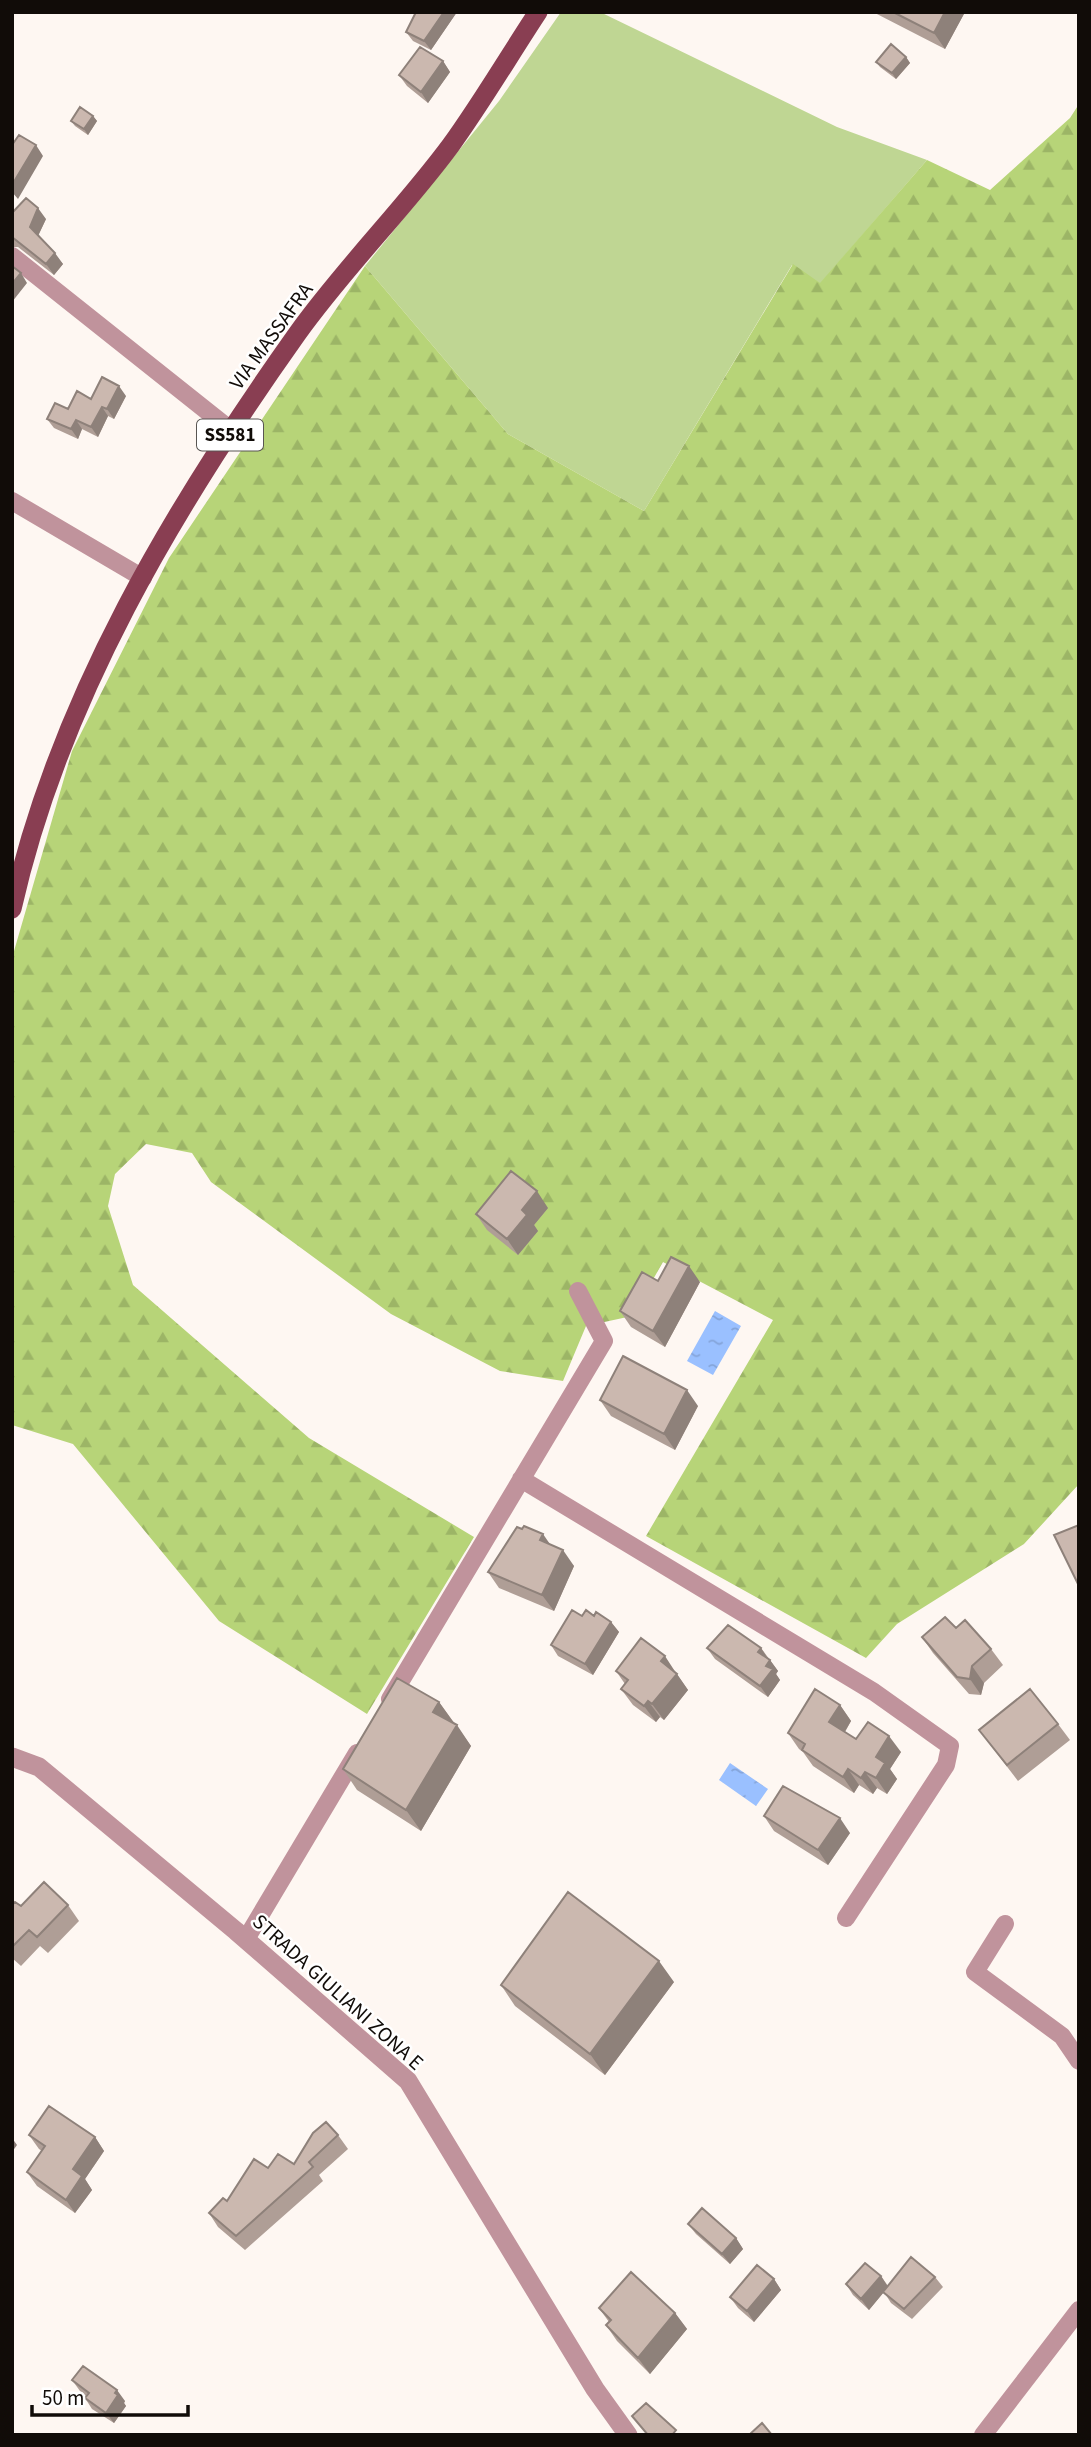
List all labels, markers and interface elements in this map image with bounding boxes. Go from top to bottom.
street label: VIA MASSAFRA [222,276,320,396]
road number: SS581 [197,420,263,450]
street label: STRADA GIULIANI ZONA E [246,1907,430,2077]
scale bar [32,2374,187,2418]
text: 50 m [42,2383,84,2413]

